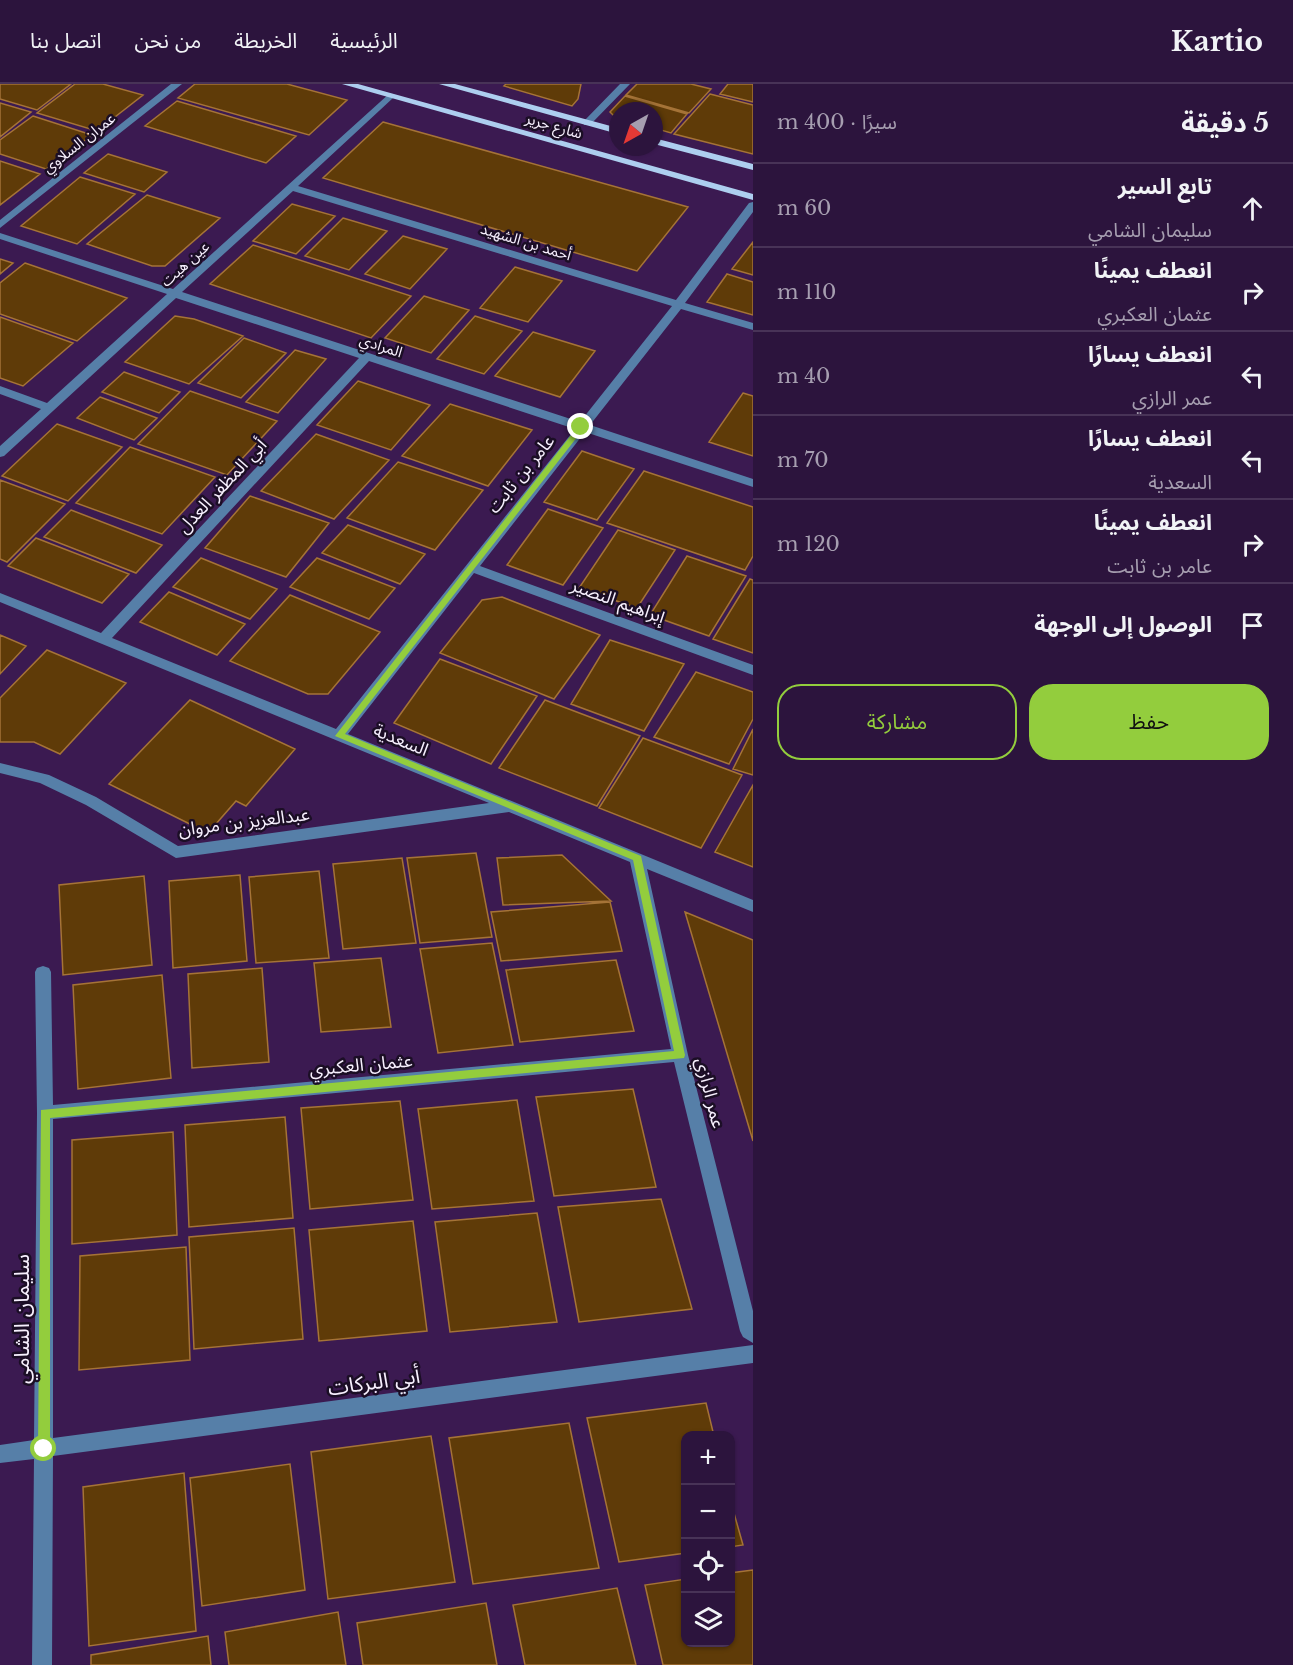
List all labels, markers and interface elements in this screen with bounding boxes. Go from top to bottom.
text: Kartio [1171,24,1263,59]
text: اتصل بنا [30,28,102,54]
text: من نحن [135,28,201,54]
text: الخريطة [234,28,297,54]
text: الرئيسية [330,28,398,54]
north arrow [609,102,663,156]
text: 5 دقيقة [1181,107,1269,139]
street label: عمران السلاوي [38,108,121,179]
street label: شارع جرير [522,108,585,146]
text: سيرًا · 400 m [777,110,897,134]
text: تابع السير [1118,173,1212,200]
icon: ahead [1236,192,1269,225]
text: 60 m [777,196,831,220]
text: سليمان الشامي [1088,218,1212,242]
street label: أحمد بن الشهيد [478,219,574,264]
street label: عين هيت [156,237,213,290]
text: انعطف يمينًا [1094,257,1212,284]
icon: right [1236,276,1269,309]
text: 110 m [777,280,836,304]
text: عثمان العكبري [1097,302,1212,326]
street label: المرادي [357,330,405,364]
text: انعطف يسارًا [1088,341,1212,368]
icon: left [1236,360,1269,393]
text: 40 m [777,364,830,388]
text: عمر الرازي [1132,386,1212,410]
route end [567,413,593,439]
text: انعطف يسارًا [1088,425,1212,452]
street label: عامر بن ثابت [483,430,559,518]
street label: أبي المظفر العدل [172,434,273,539]
icon: left [1236,444,1269,477]
text: 70 m [777,448,829,472]
text: السعدية [1148,470,1212,494]
text: انعطف يمينًا [1094,509,1212,536]
icon: right [1236,528,1269,561]
text: 120 m [777,532,840,556]
text: عامر بن ثابت [1107,554,1212,578]
street label: إبراهيم النصير [566,573,668,630]
icon: arrive [1236,609,1269,642]
text: الوصول إلى الوجهة [1034,611,1212,638]
button: مشاركة [777,684,1017,760]
button: حفظ [1029,684,1269,760]
street label: السعدية [370,719,432,761]
street label: عبدالعزيز بن مروان [177,803,311,841]
street label: عثمان العكبري [309,1050,414,1083]
street label: عمر الرازي [689,1055,729,1131]
street label: سليمان الشامي [9,1254,38,1384]
street label: أبي البركات [326,1363,422,1404]
map controls [681,1431,735,1647]
button: + [681,1431,735,1485]
route start [30,1435,56,1461]
button: − [681,1485,735,1539]
button: locate [681,1539,735,1593]
button: layers [681,1593,735,1647]

